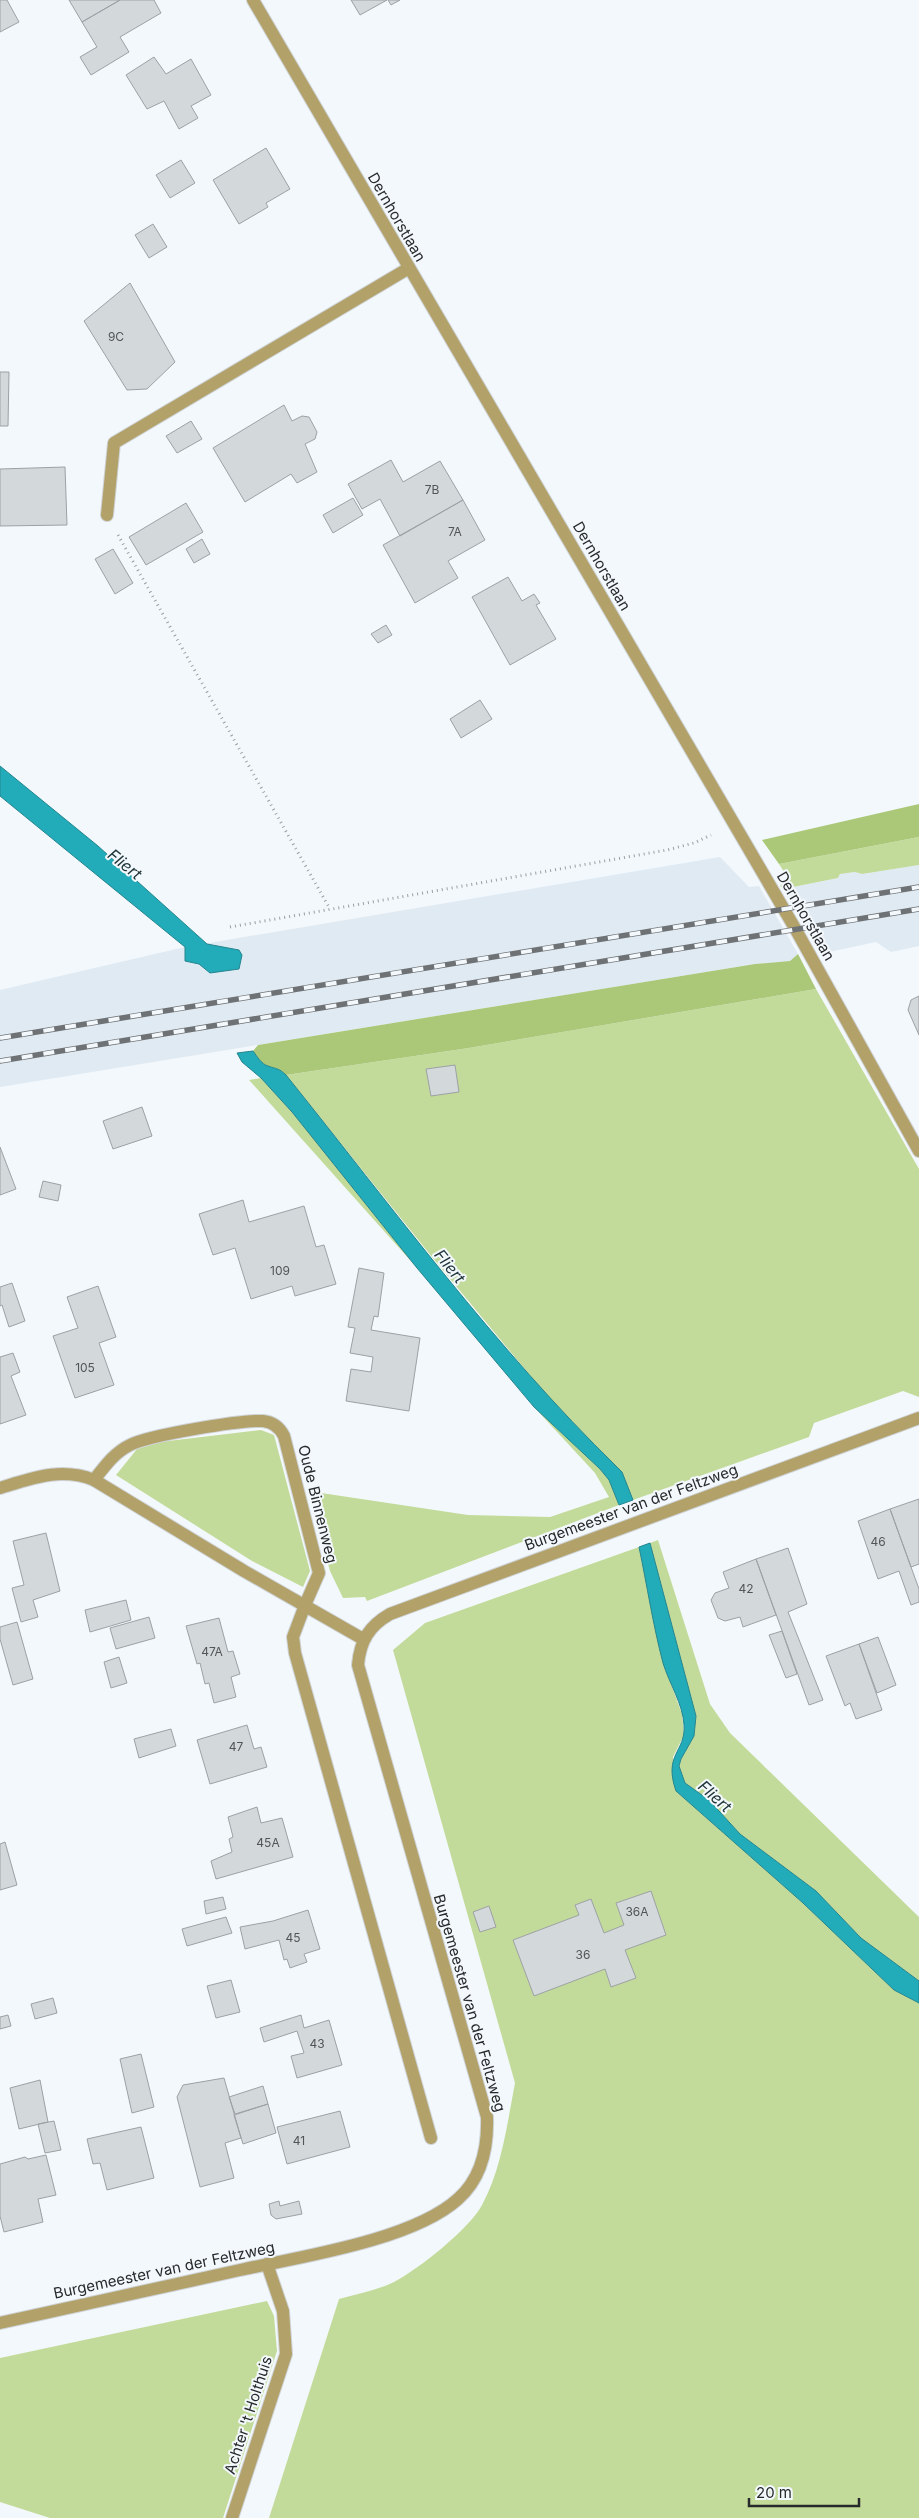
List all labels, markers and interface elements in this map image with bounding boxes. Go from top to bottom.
street label: Dernhorstlaan [364,169,430,265]
house number: 9C [108,329,124,344]
house number: 7B [425,482,439,497]
street label: Dernhorstlaan [569,518,635,614]
house number: 7A [448,524,462,539]
water label: Fliert [104,844,147,884]
street label: Dernhorstlaan [773,868,839,964]
water label: Fliert [430,1245,470,1288]
house number: 109 [270,1263,290,1278]
house number: 105 [75,1360,95,1375]
street label: Oude Binnenweg [294,1443,342,1565]
street label: Burgemeester van der Feltzweg [522,1459,740,1555]
house number: 46 [870,1534,886,1549]
house number: 42 [738,1581,754,1596]
house number: 47A [201,1644,223,1659]
house number: 47 [229,1739,243,1754]
water label: Fliert [694,1776,736,1817]
house number: 45A [256,1835,280,1850]
street label: Burgemeester van der Feltzweg [430,1892,510,2114]
house number: 36A [625,1904,649,1919]
house number: 45 [285,1930,301,1945]
house number: 36 [576,1947,590,1962]
house number: 43 [309,2036,325,2051]
house number: 41 [293,2133,305,2148]
street label: Burgemeester van der Feltzweg [52,2237,276,2303]
street label: Achter 't Holthuis [220,2354,276,2476]
scale bar [749,2476,859,2508]
text: 20 m [756,2483,792,2502]

